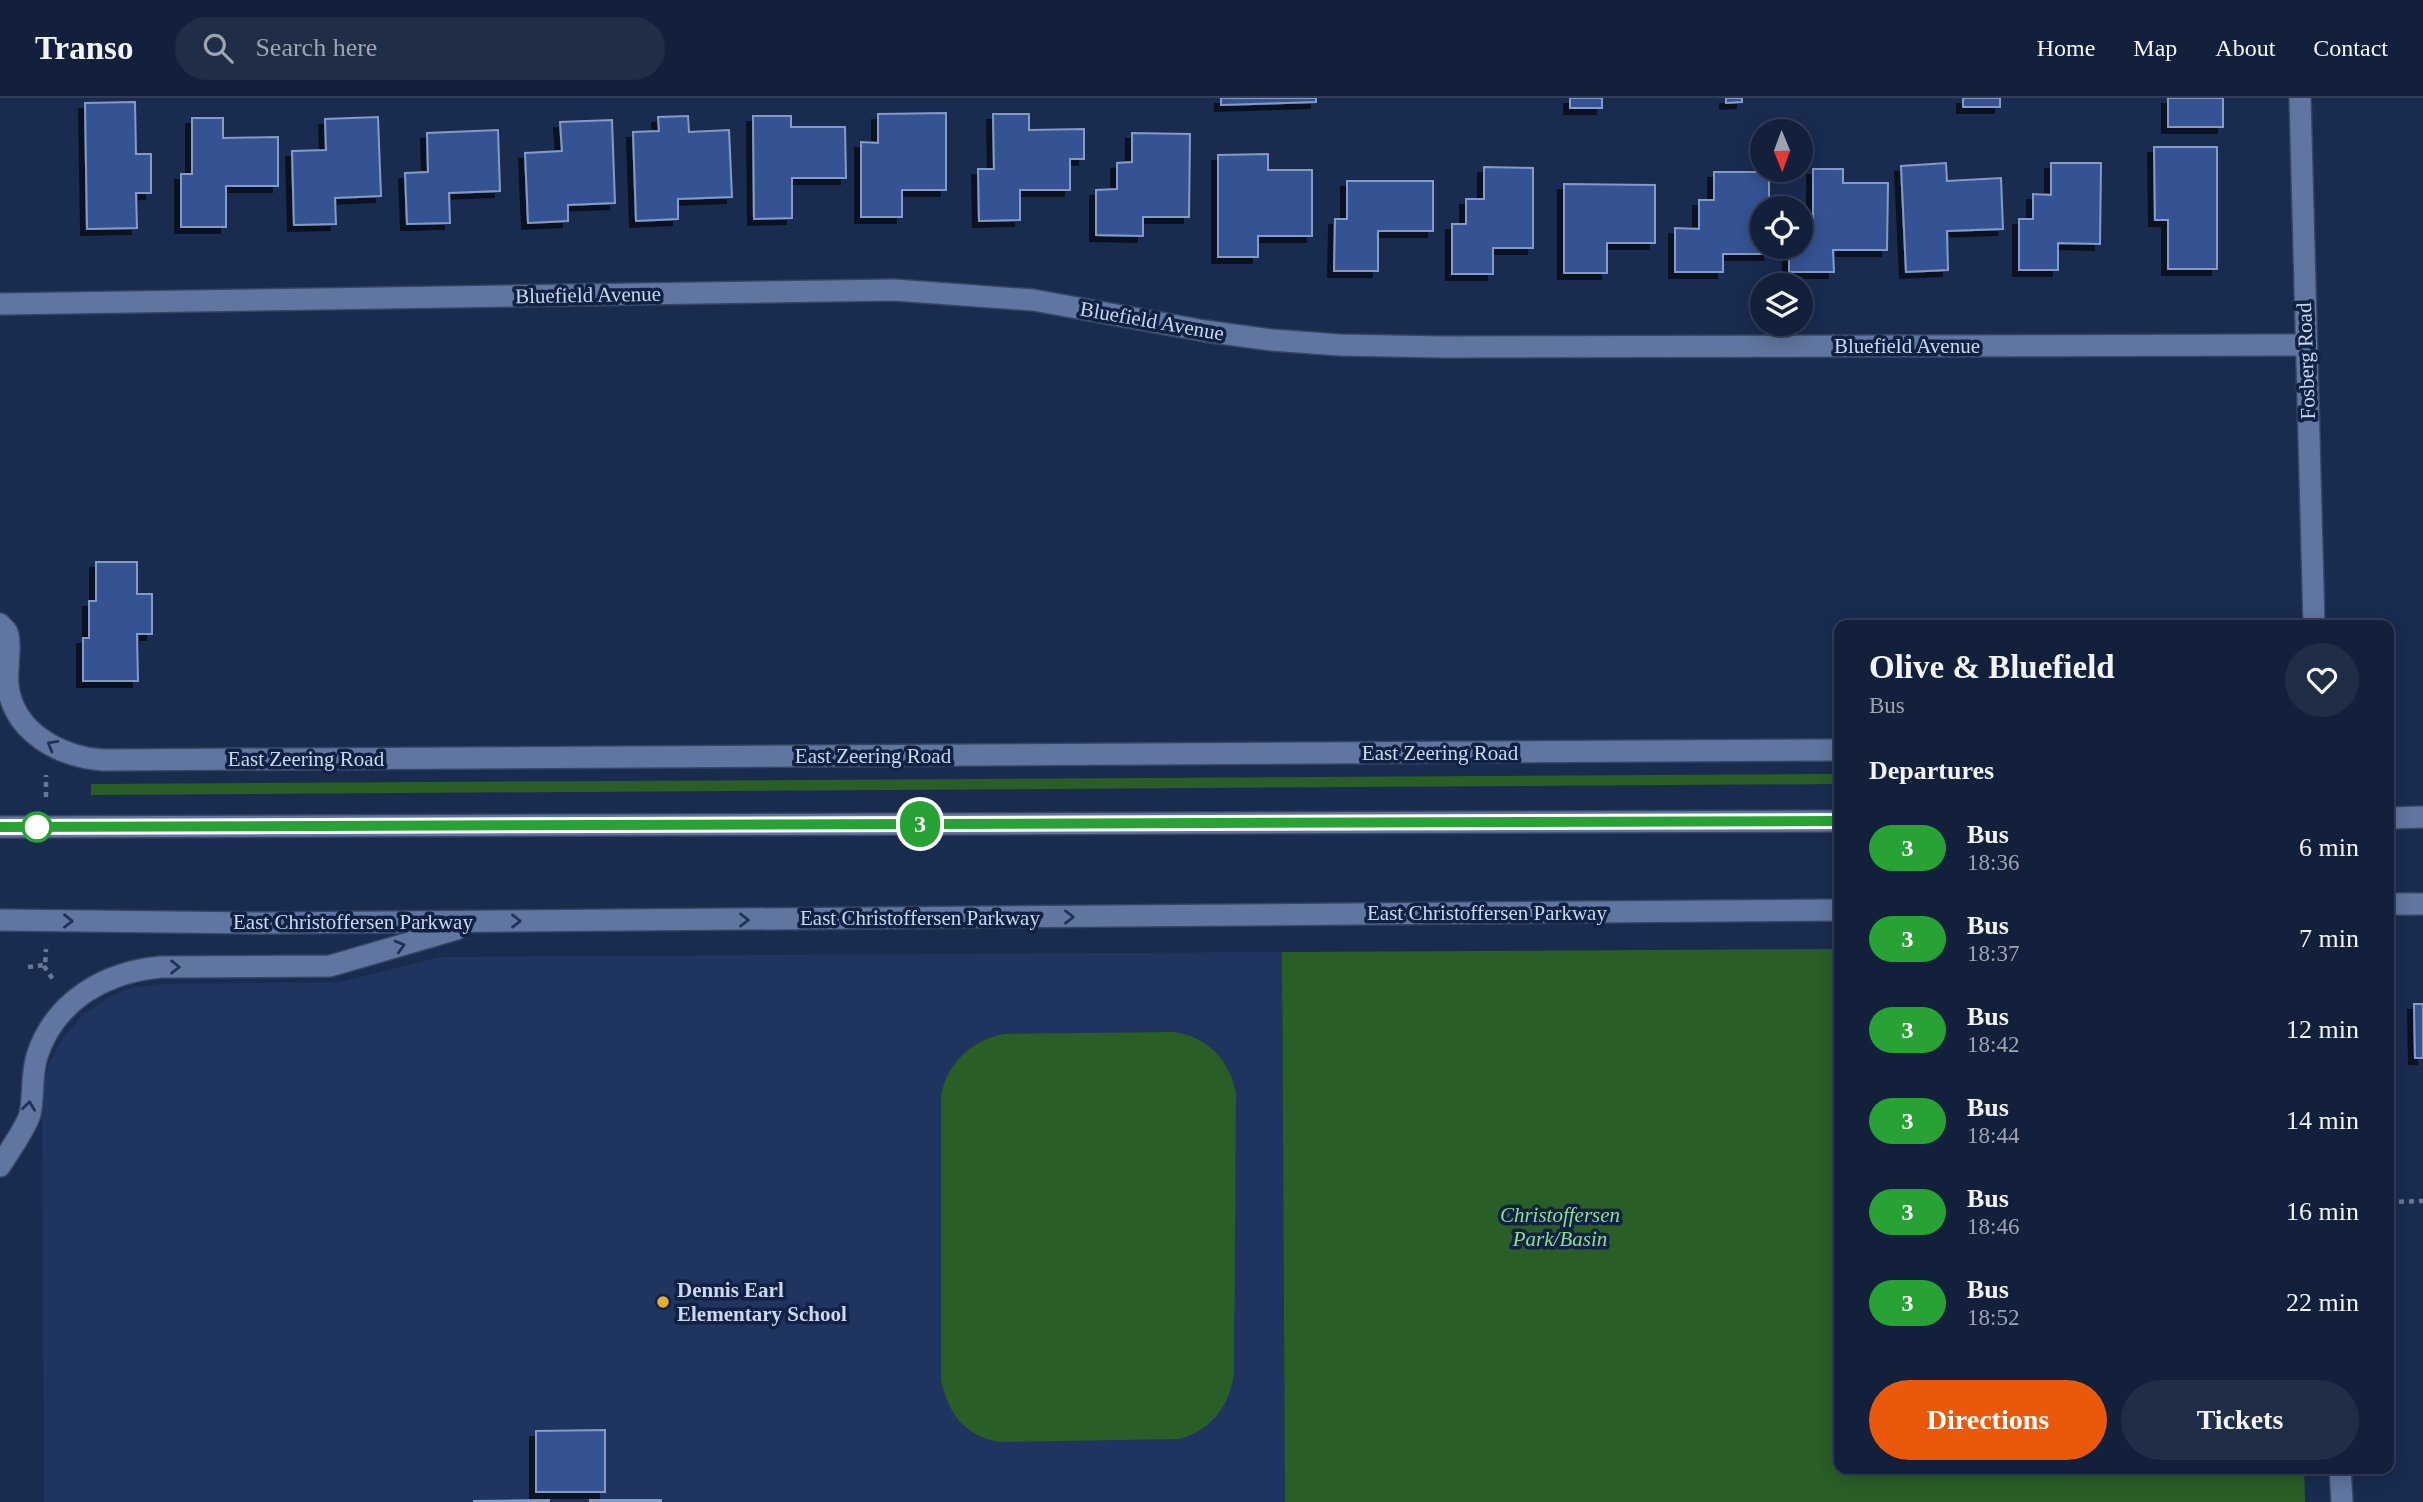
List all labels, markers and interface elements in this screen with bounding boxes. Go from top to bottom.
search box [175,17,665,80]
icon: search [199,29,237,67]
text: Transo [35,30,133,66]
text: Search here [255,33,377,62]
text: Home [2037,35,2095,61]
text: Map [2133,35,2177,61]
text: About [2215,35,2275,61]
text: Contact [2313,35,2388,61]
north arrow [1750,119,1813,182]
map controls [1750,119,1813,336]
button: locate [1750,196,1813,259]
button: layers [1750,273,1813,336]
street label: Bluefield Avenue [515,282,661,308]
street label: Bluefield Avenue [1078,297,1226,345]
street label: Fosberg Road [2292,302,2320,420]
street label: Bluefield Avenue [1834,334,1980,358]
button: heart [2285,643,2359,717]
text: Olive & Bluefield [1869,649,2115,685]
text: Bus [1869,693,1905,718]
one-way arrow [46,740,59,753]
street label: East Zeering Road [1362,741,1519,765]
street label: East Zeering Road [795,744,952,768]
street label: East Zeering Road [228,747,385,771]
text: Departures [1869,756,1994,785]
line badge: 3 [897,801,943,847]
text: 3 [914,811,926,837]
unlabelled marker [22,812,52,842]
text: Bus [1967,820,2009,849]
text: 6 min [2299,833,2359,862]
text: 3 [1902,835,1914,861]
text: 18:36 [1967,850,2019,875]
street label: East Christoffersen Parkway [1367,901,1607,925]
street label: East Christoffersen Parkway [800,906,1040,930]
one-way arrow [1064,909,1075,925]
street label: East Christoffersen Parkway [233,910,473,934]
text: Bus [1967,911,2009,940]
one-way arrow [738,912,749,927]
one-way arrow [63,913,74,929]
one-way arrow [511,914,522,929]
text: 7 min [2299,924,2359,953]
text: 3 [1902,926,1914,952]
one-way arrow [394,940,406,954]
text: 18:37 [1967,941,2019,966]
one-way arrow [171,959,181,975]
text: Bus [1967,1002,2009,1031]
text: 12 min [2286,1015,2359,1044]
text: 3 [1902,1017,1914,1043]
text: 18:42 [1967,1032,2019,1057]
text: Bus [1967,1093,2009,1122]
one-way arrow [22,1100,37,1112]
text: 14 min [2286,1106,2359,1135]
text: 3 [1902,1108,1914,1134]
text: 18:44 [1967,1123,2019,1148]
text: Bus [1967,1184,2009,1213]
text: 16 min [2286,1197,2359,1226]
text: 3 [1902,1199,1914,1225]
park label: Christoffersen Park/Basin [1500,1203,1620,1251]
text: 18:46 [1967,1214,2019,1239]
text: Bus [1967,1275,2009,1304]
place label: Dennis Earl Elementary School [677,1278,847,1326]
text: 22 min [2286,1288,2359,1317]
text: 3 [1902,1290,1914,1316]
marker: Dennis Earl Elementary School [655,1294,671,1310]
text: 18:52 [1967,1305,2019,1330]
button: Directions [1869,1380,2107,1460]
button: Tickets [2121,1380,2359,1460]

